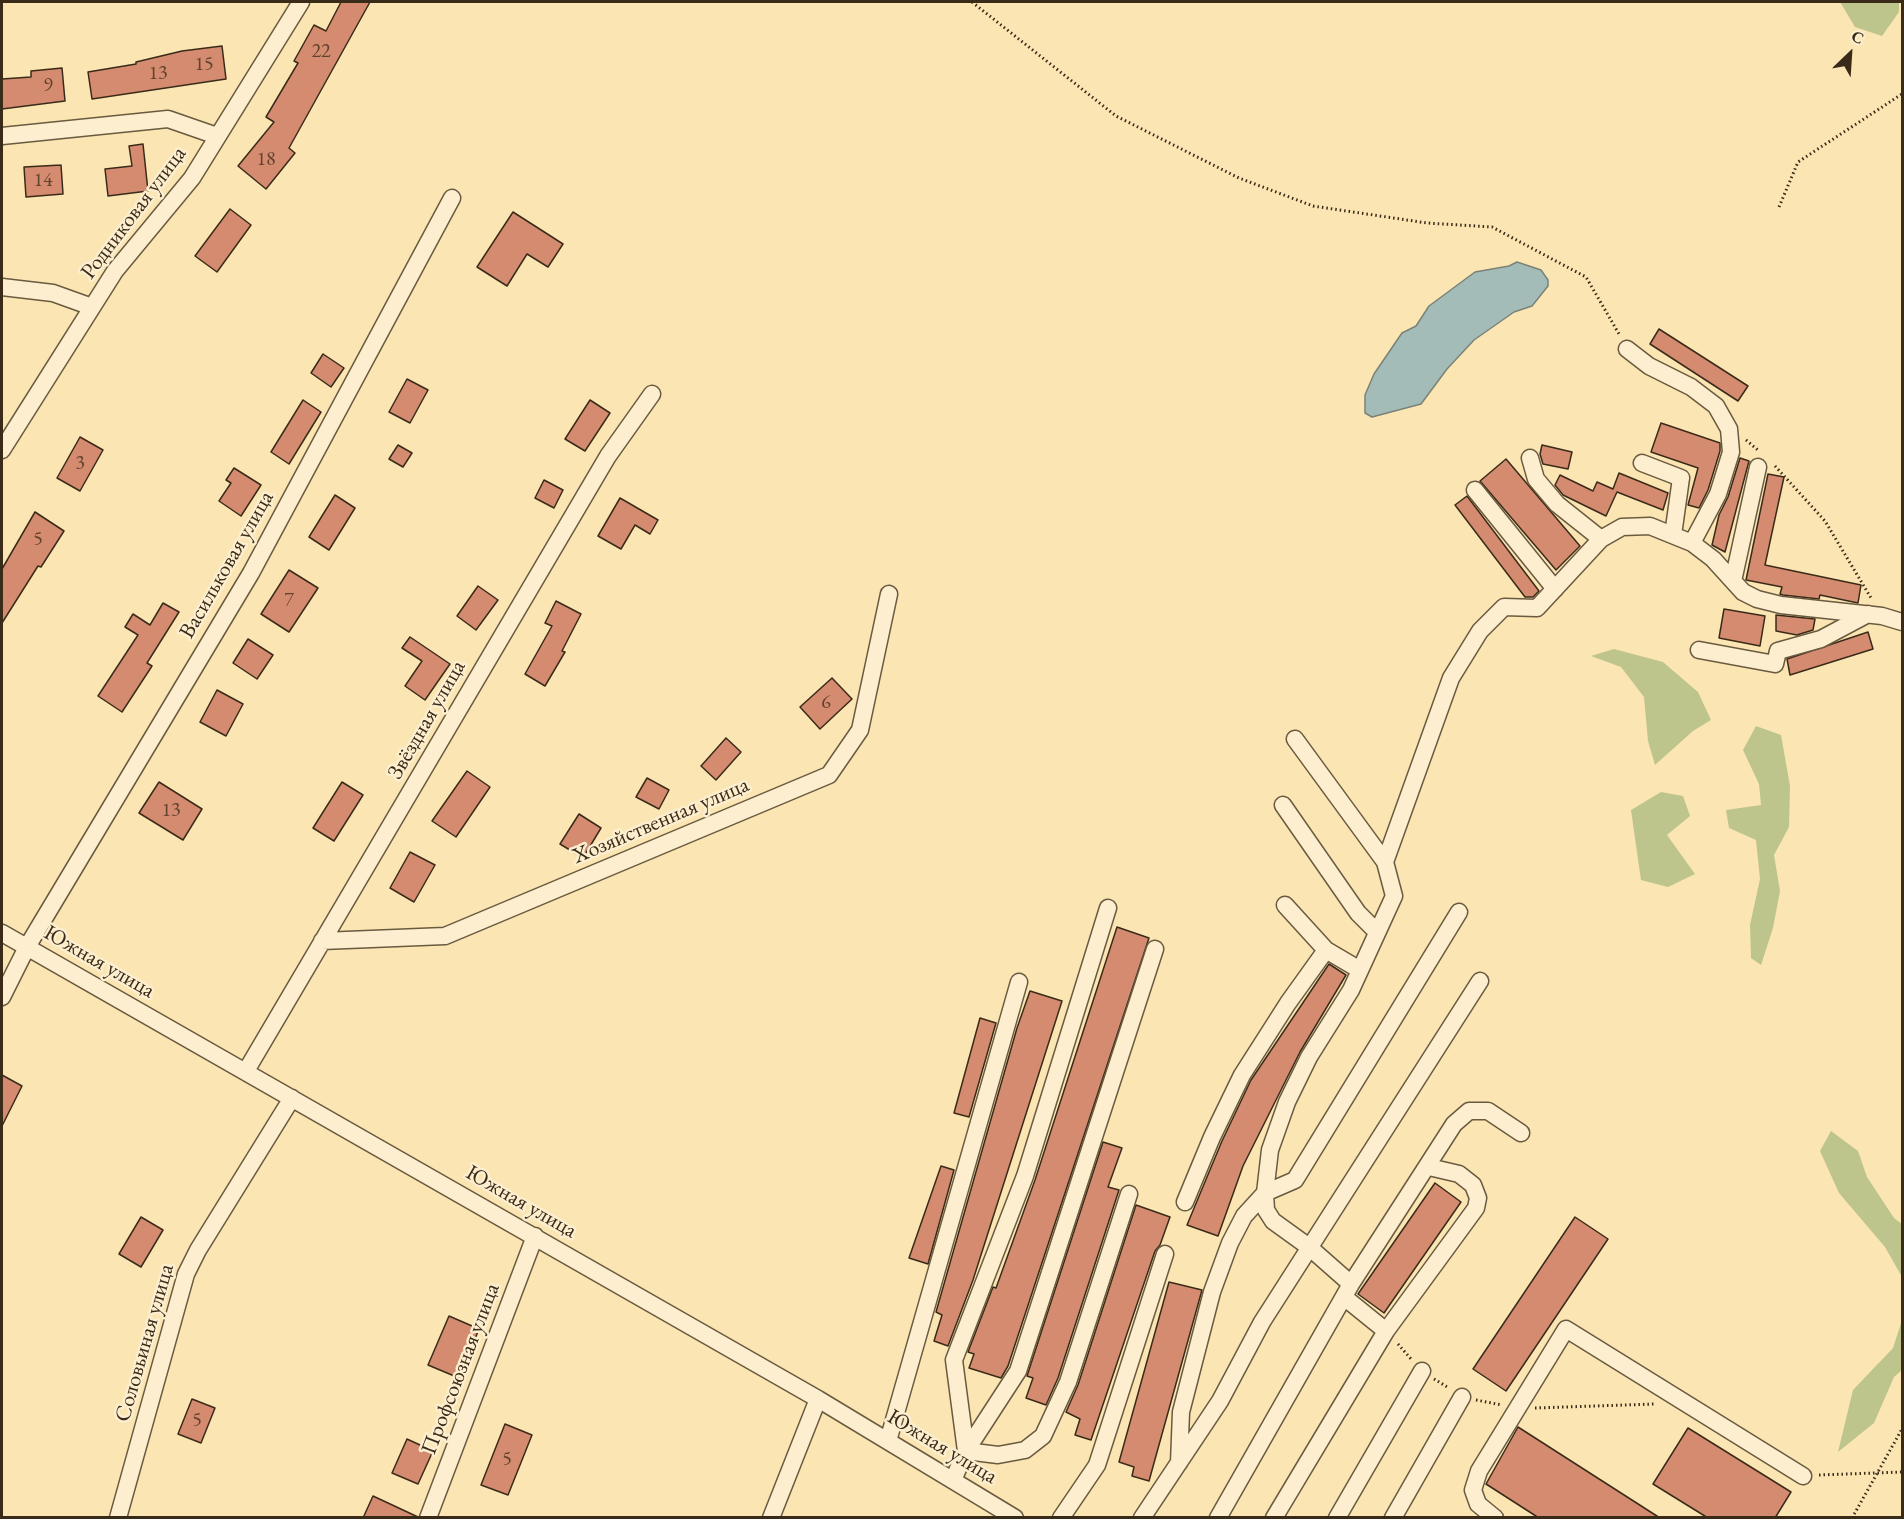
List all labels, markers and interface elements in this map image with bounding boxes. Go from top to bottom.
north arrow [1820,24,1880,84]
text: С [1848,25,1867,49]
house number: 22 [311,40,331,64]
house number: 15 [194,53,214,77]
house number: 13 [148,62,168,86]
house number: 9 [43,74,53,98]
street label: Родниковая улица [76,142,192,284]
house number: 18 [256,148,276,172]
house number: 14 [33,169,53,193]
house number: 3 [75,452,85,476]
street label: Васильковая улица [174,487,280,643]
house number: 5 [33,528,43,552]
house number: 7 [284,589,294,613]
street label: Звёздная улица [382,656,472,784]
house number: 6 [821,691,831,715]
street label: Хозяйственная улица [569,772,753,870]
house number: 13 [161,799,181,823]
street label: Южная улица [39,920,159,1004]
street label: Южная улица [461,1160,581,1244]
street label: Соловьиная улица [110,1261,180,1425]
street label: Профсоюзная улица [416,1280,506,1458]
street label: Южная улица [882,1404,1002,1490]
house number: 5 [192,1409,202,1433]
house number: 5 [502,1448,512,1472]

